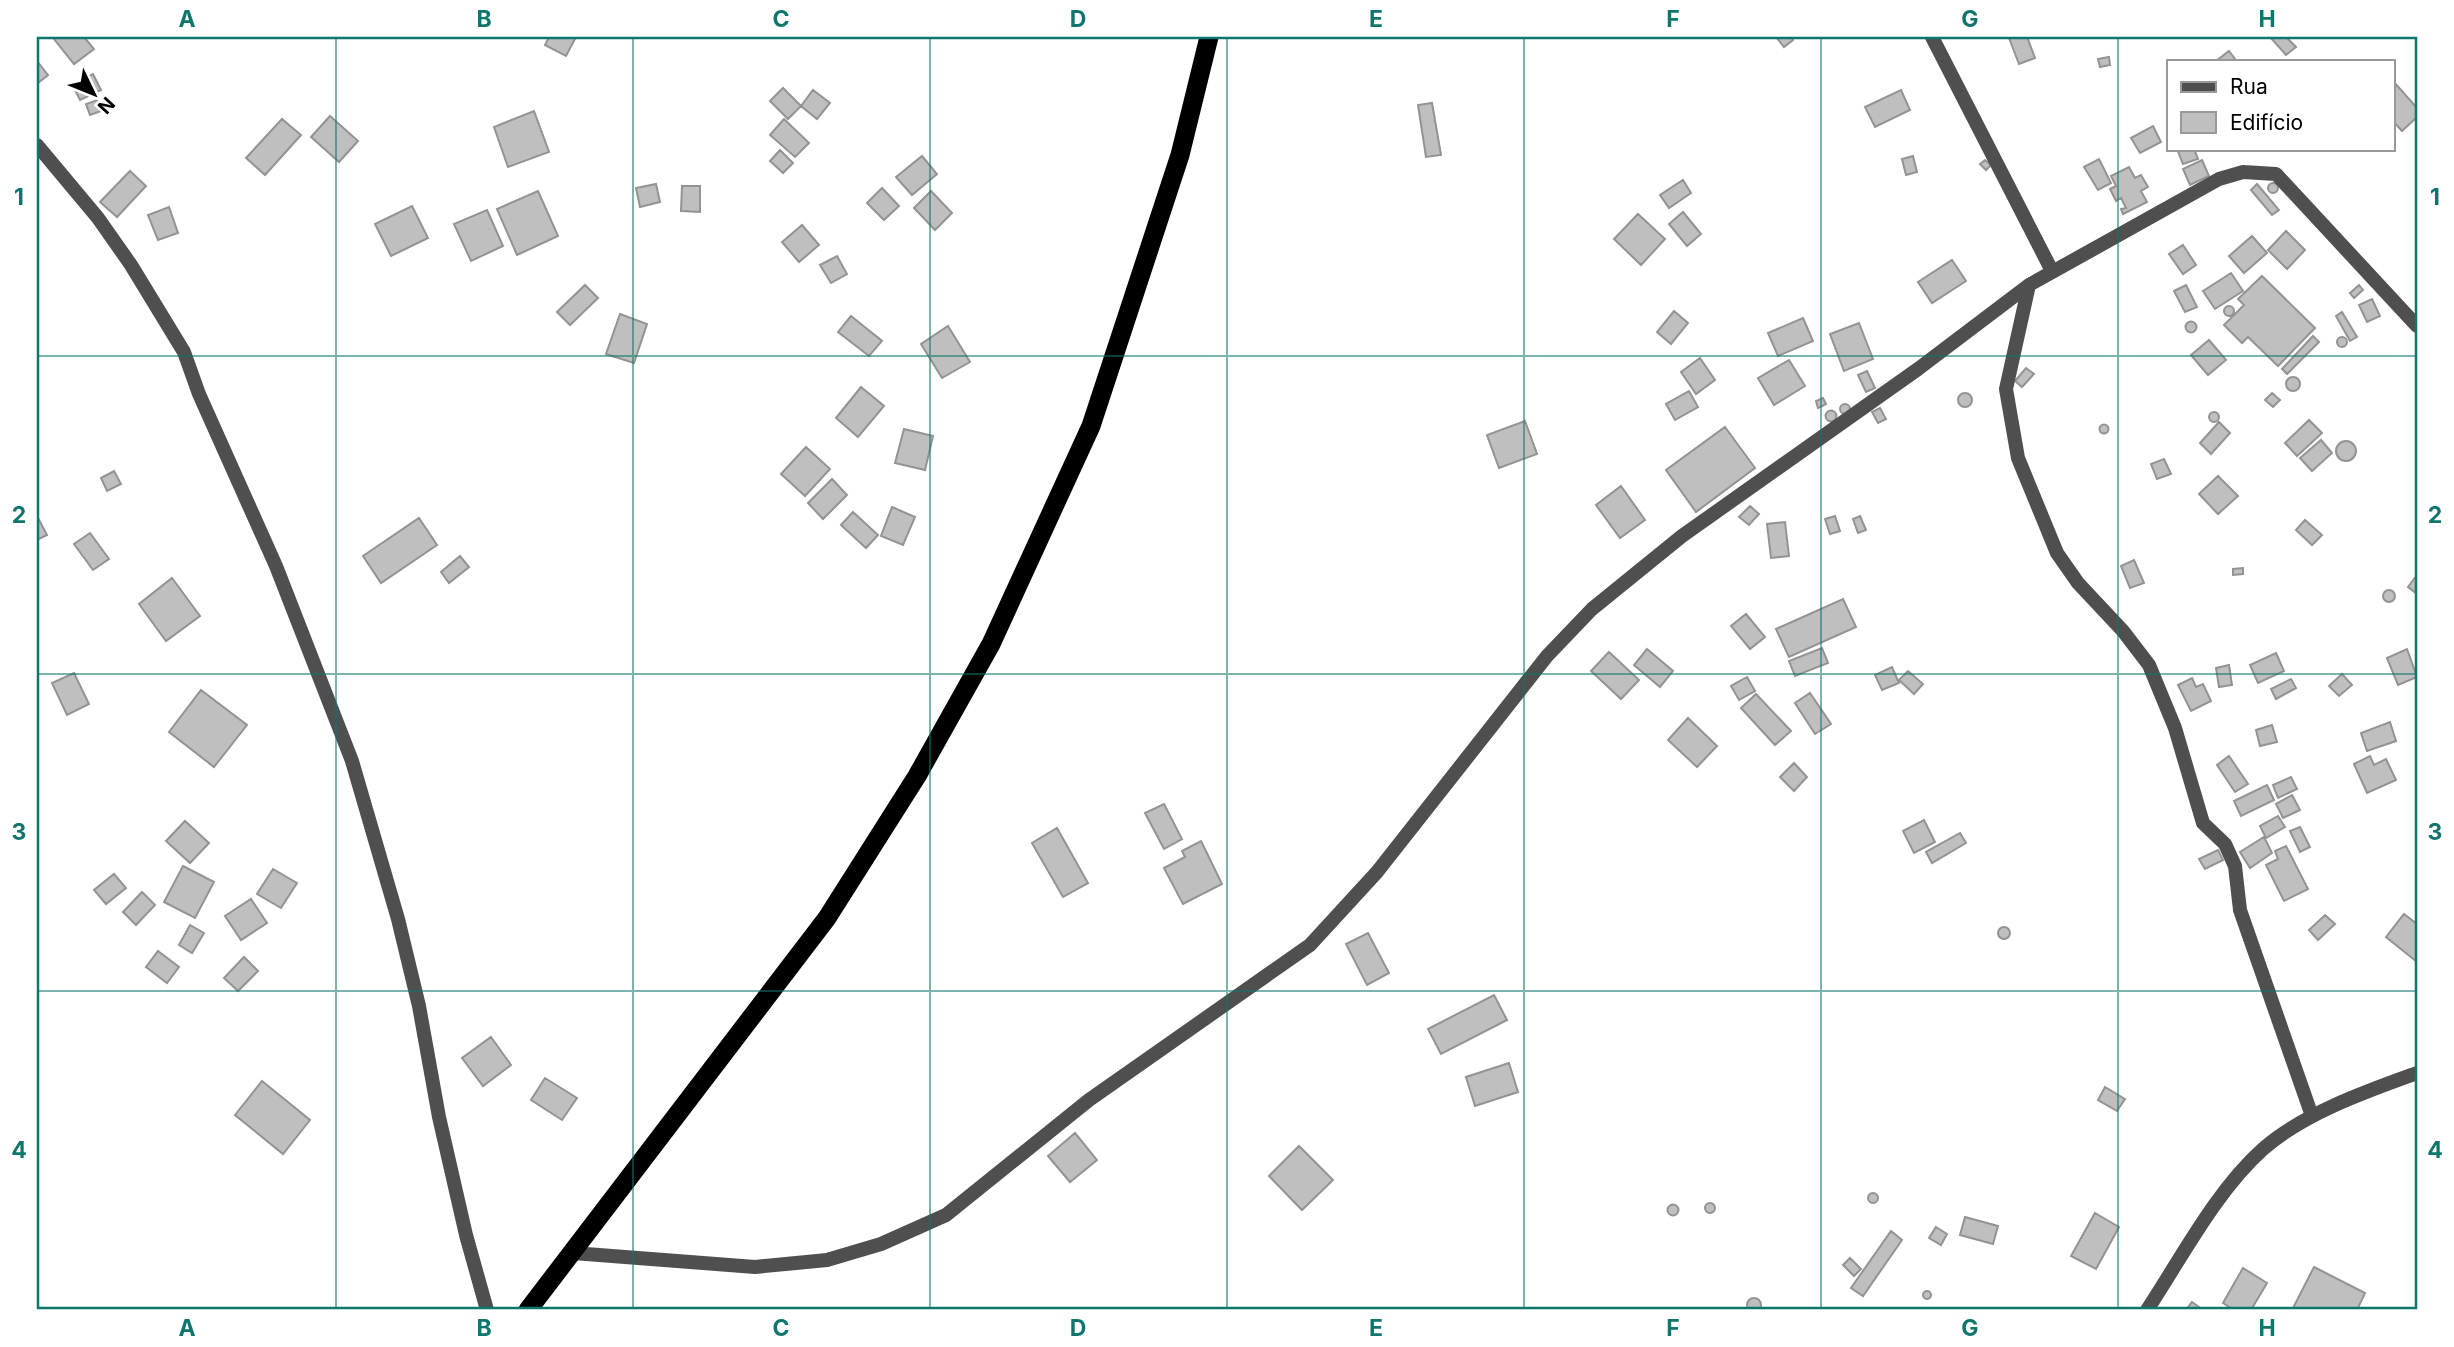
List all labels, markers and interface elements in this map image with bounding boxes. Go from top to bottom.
text: A [178,5,196,33]
text: B [476,5,492,33]
text: C [772,5,790,33]
text: D [1070,5,1086,33]
text: E [1369,5,1383,33]
text: F [1666,5,1680,33]
text: G [1961,5,1979,33]
text: H [2258,5,2276,33]
north arrow [60,60,130,130]
legend [2167,60,2394,150]
text: Rua [2230,74,2268,99]
text: N [93,92,119,118]
text: Edifício [2230,110,2303,135]
text: 1 [14,183,24,211]
text: 1 [2430,183,2440,211]
text: 2 [12,501,26,529]
text: 2 [2428,501,2442,529]
text: 3 [12,818,26,846]
text: 3 [2428,818,2442,846]
text: 4 [11,1136,27,1164]
text: 4 [2427,1136,2443,1164]
text: A [178,1314,196,1342]
text: B [476,1314,492,1342]
text: C [772,1314,790,1342]
text: D [1070,1314,1086,1342]
text: E [1369,1314,1383,1342]
text: F [1666,1314,1680,1342]
text: G [1961,1314,1979,1342]
text: H [2258,1314,2276,1342]

